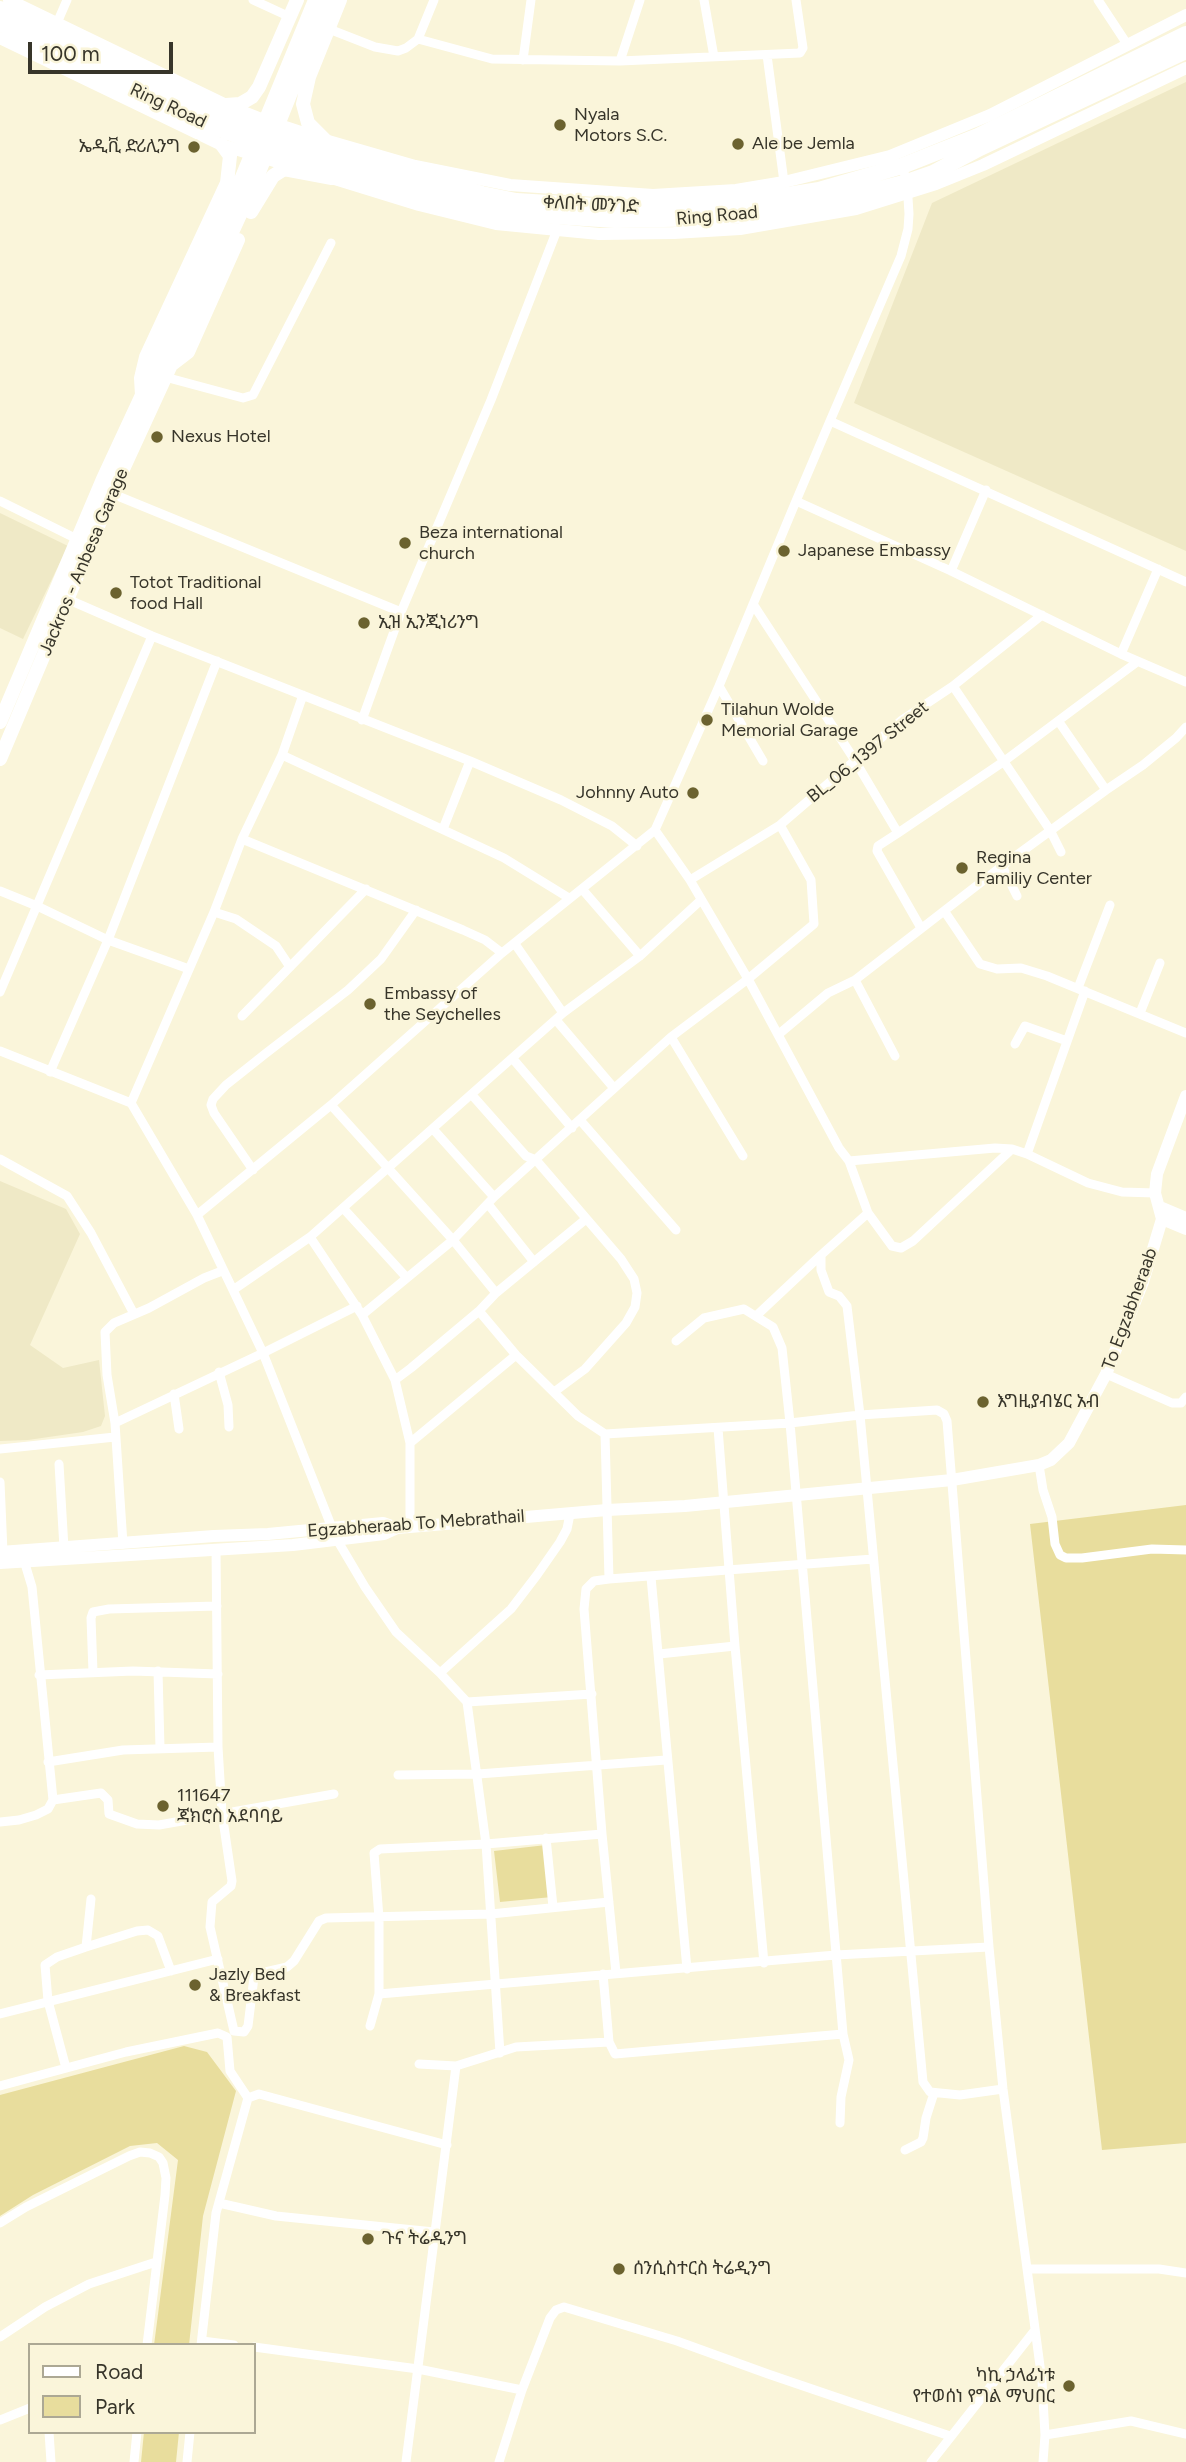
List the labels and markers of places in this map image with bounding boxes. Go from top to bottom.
place label: Nyala Motors S.C. [574,104,667,146]
marker: Nyala Motors S.C. [552,117,568,133]
place label: Ale be Jemla [752,133,855,155]
place label: ኤዲቪ ድሪሊንግ [79,136,180,158]
marker: Ale be Jemla [730,136,746,152]
marker: ኤዲቪ ድሪሊንግ [186,139,202,155]
place label: Nexus Hotel [171,426,271,448]
marker: Nexus Hotel [149,429,165,445]
place label: Beza international church [419,522,563,564]
marker: Beza international church [397,535,413,551]
place label: Japanese Embassy [798,540,951,562]
marker: Japanese Embassy [776,543,792,559]
place label: Totot Traditional food Hall [130,572,261,614]
marker: Totot Traditional food Hall [108,585,124,601]
place label: ኢዝ ኢንጂነሪንግ [378,612,479,634]
marker: ኢዝ ኢንጂነሪንግ [356,615,372,631]
place label: Tilahun Wolde Memorial Garage [721,699,858,742]
marker: Tilahun Wolde Memorial Garage [699,712,715,728]
place label: Johnny Auto [576,782,679,804]
marker: Johnny Auto [685,785,701,801]
place label: Regina Familiy Center [976,847,1092,890]
marker: Regina Familiy Center [954,860,970,876]
place label: Embassy of the Seychelles [384,983,501,1026]
marker: Embassy of the Seychelles [362,996,378,1012]
place label: እግዚያብሄር አብ [997,1391,1100,1413]
marker: እግዚያብሄር አብ [975,1394,991,1410]
place label: 111647 ጃክሮስ አደባባይ [177,1785,283,1828]
marker: 111647 ጃክሮስ አደባባይ [155,1798,171,1814]
place label: Jazly Bed & Breakfast [209,1964,301,2007]
marker: Jazly Bed & Breakfast [187,1977,203,1993]
place label: ጉና ትሬዲንግ [382,2228,467,2250]
marker: ጉና ትሬዲንግ [360,2231,376,2247]
place label: ሰንሲስተርስ ትሬዲንግ [633,2258,771,2280]
marker: ሰንሲስተርስ ትሬዲንግ [611,2261,627,2277]
place label: ካኪ ኃላፊነቱ የተወሰነ የግል ማህበር [912,2365,1055,2408]
marker: ካኪ ኃላፊነቱ የተወሰነ የግል ማህበር [1061,2378,1077,2394]

